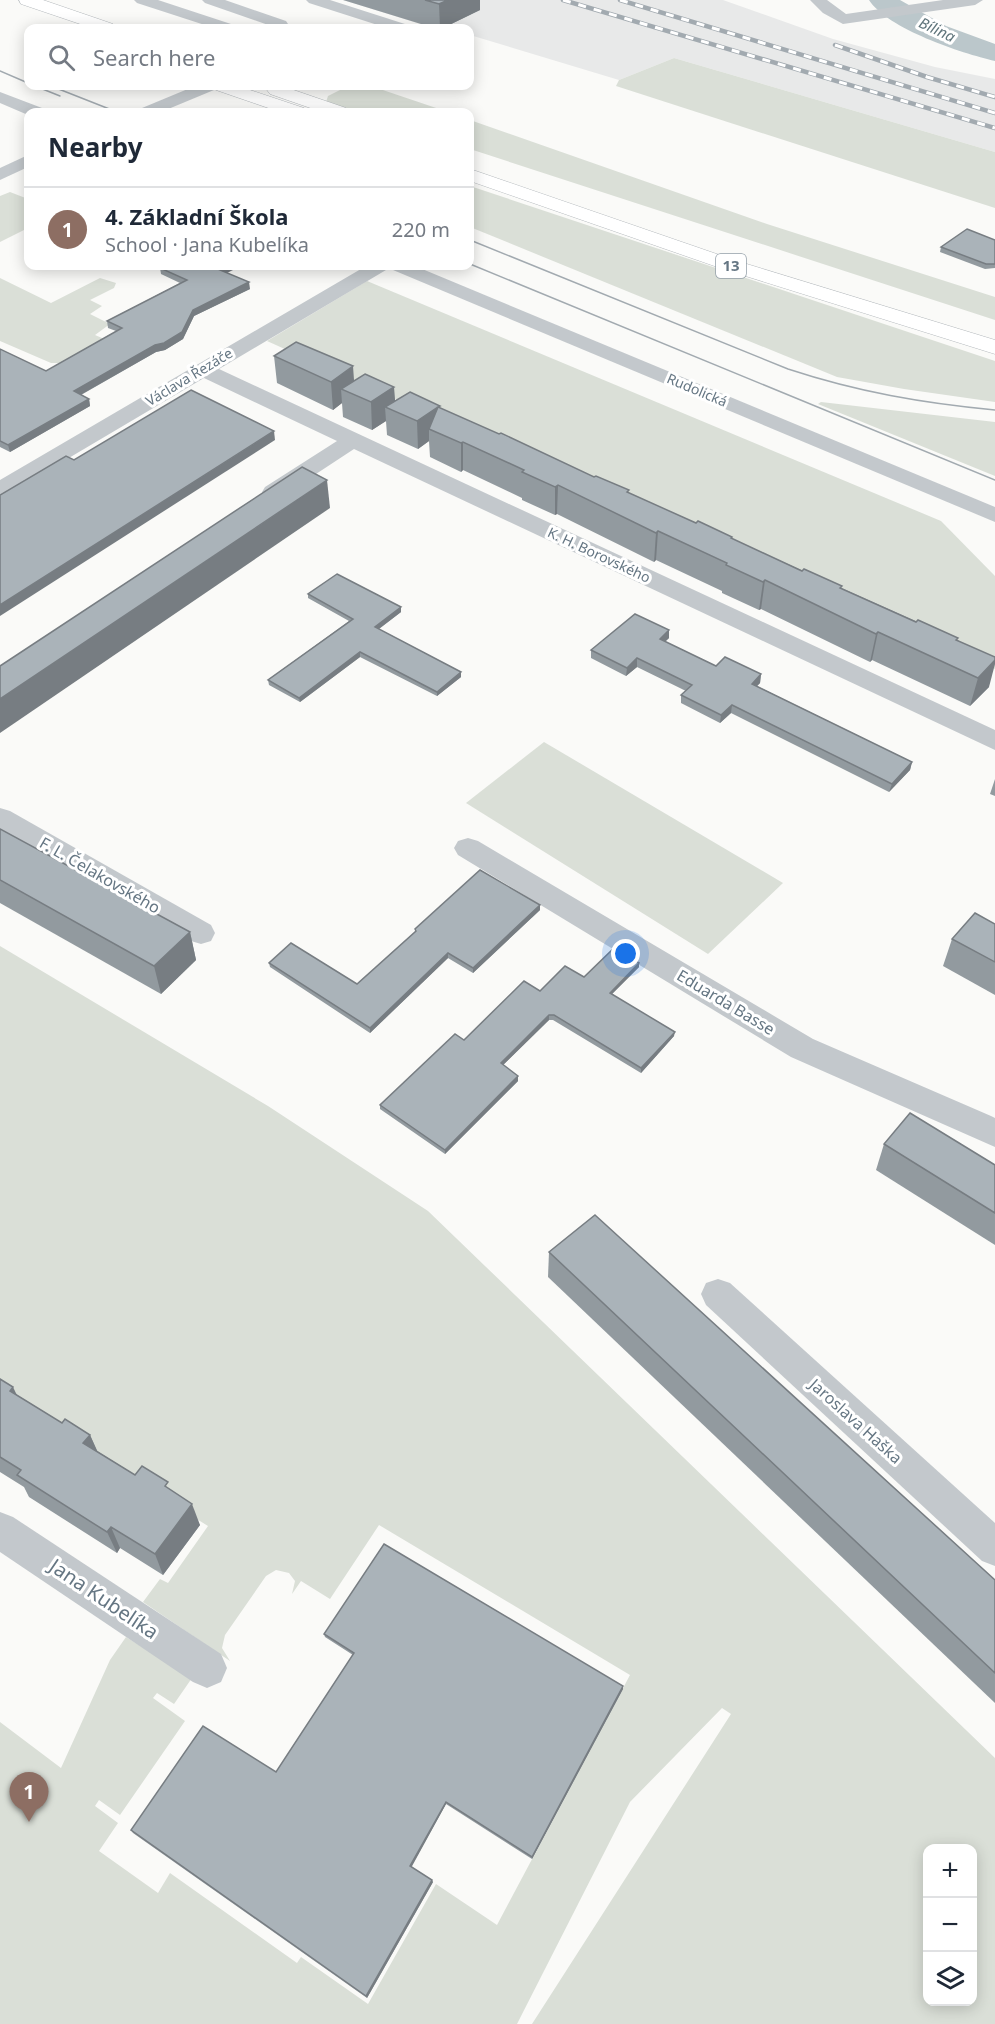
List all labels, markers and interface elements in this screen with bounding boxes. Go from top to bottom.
water label: Bílina [916,12,959,46]
search box [24,24,474,90]
icon: search [45,41,78,74]
text: Search here [93,42,215,72]
text: Nearby [48,129,143,165]
text: 4. Základní Škola [105,201,289,231]
text: 1 [62,216,73,243]
text: 220 m [392,216,450,243]
text: School · Jana Kubelíka [105,231,309,258]
road number: 13 [716,254,746,278]
street label: Václava Řezáče [142,343,236,410]
street label: Rudolická [664,368,730,411]
street label: K. H. Borovského [545,522,654,587]
street label: F. L. Čelakovského [36,832,164,918]
your location [611,939,640,968]
street label: Eduarda Basse [673,964,779,1040]
street label: Jaroslava Haška [804,1372,907,1468]
street label: Jana Kubelíka [43,1551,164,1645]
pin: 1 [9,1772,48,1822]
map controls [923,1844,977,2006]
button: + [923,1844,977,1898]
button: − [923,1898,977,1952]
button: layers [923,1952,977,2006]

